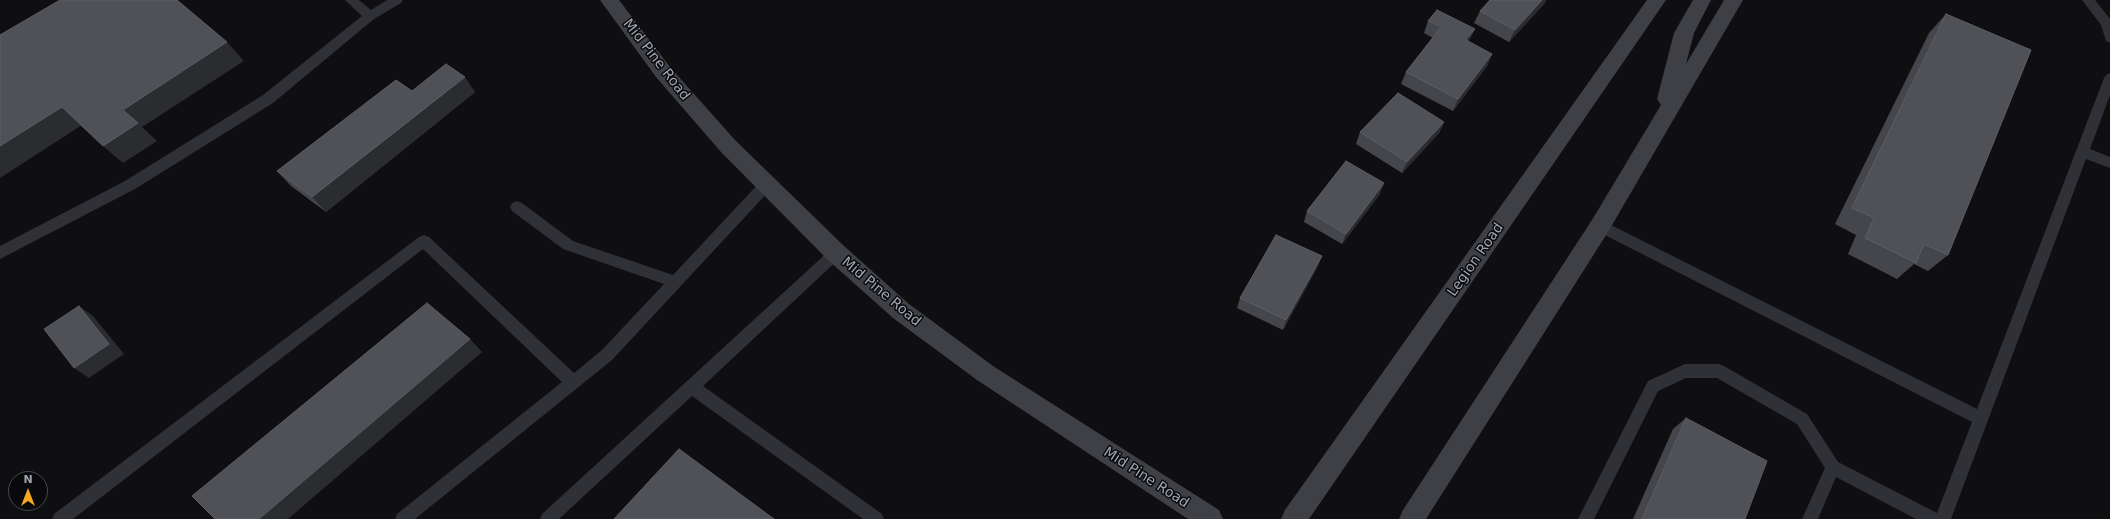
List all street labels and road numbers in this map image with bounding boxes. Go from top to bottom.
street label: Mid Pine Road [619,16,693,104]
street label: Legion Road [1444,220,1508,300]
street label: Mid Pine Road [838,254,924,330]
street label: Mid Pine Road [1100,444,1192,512]

